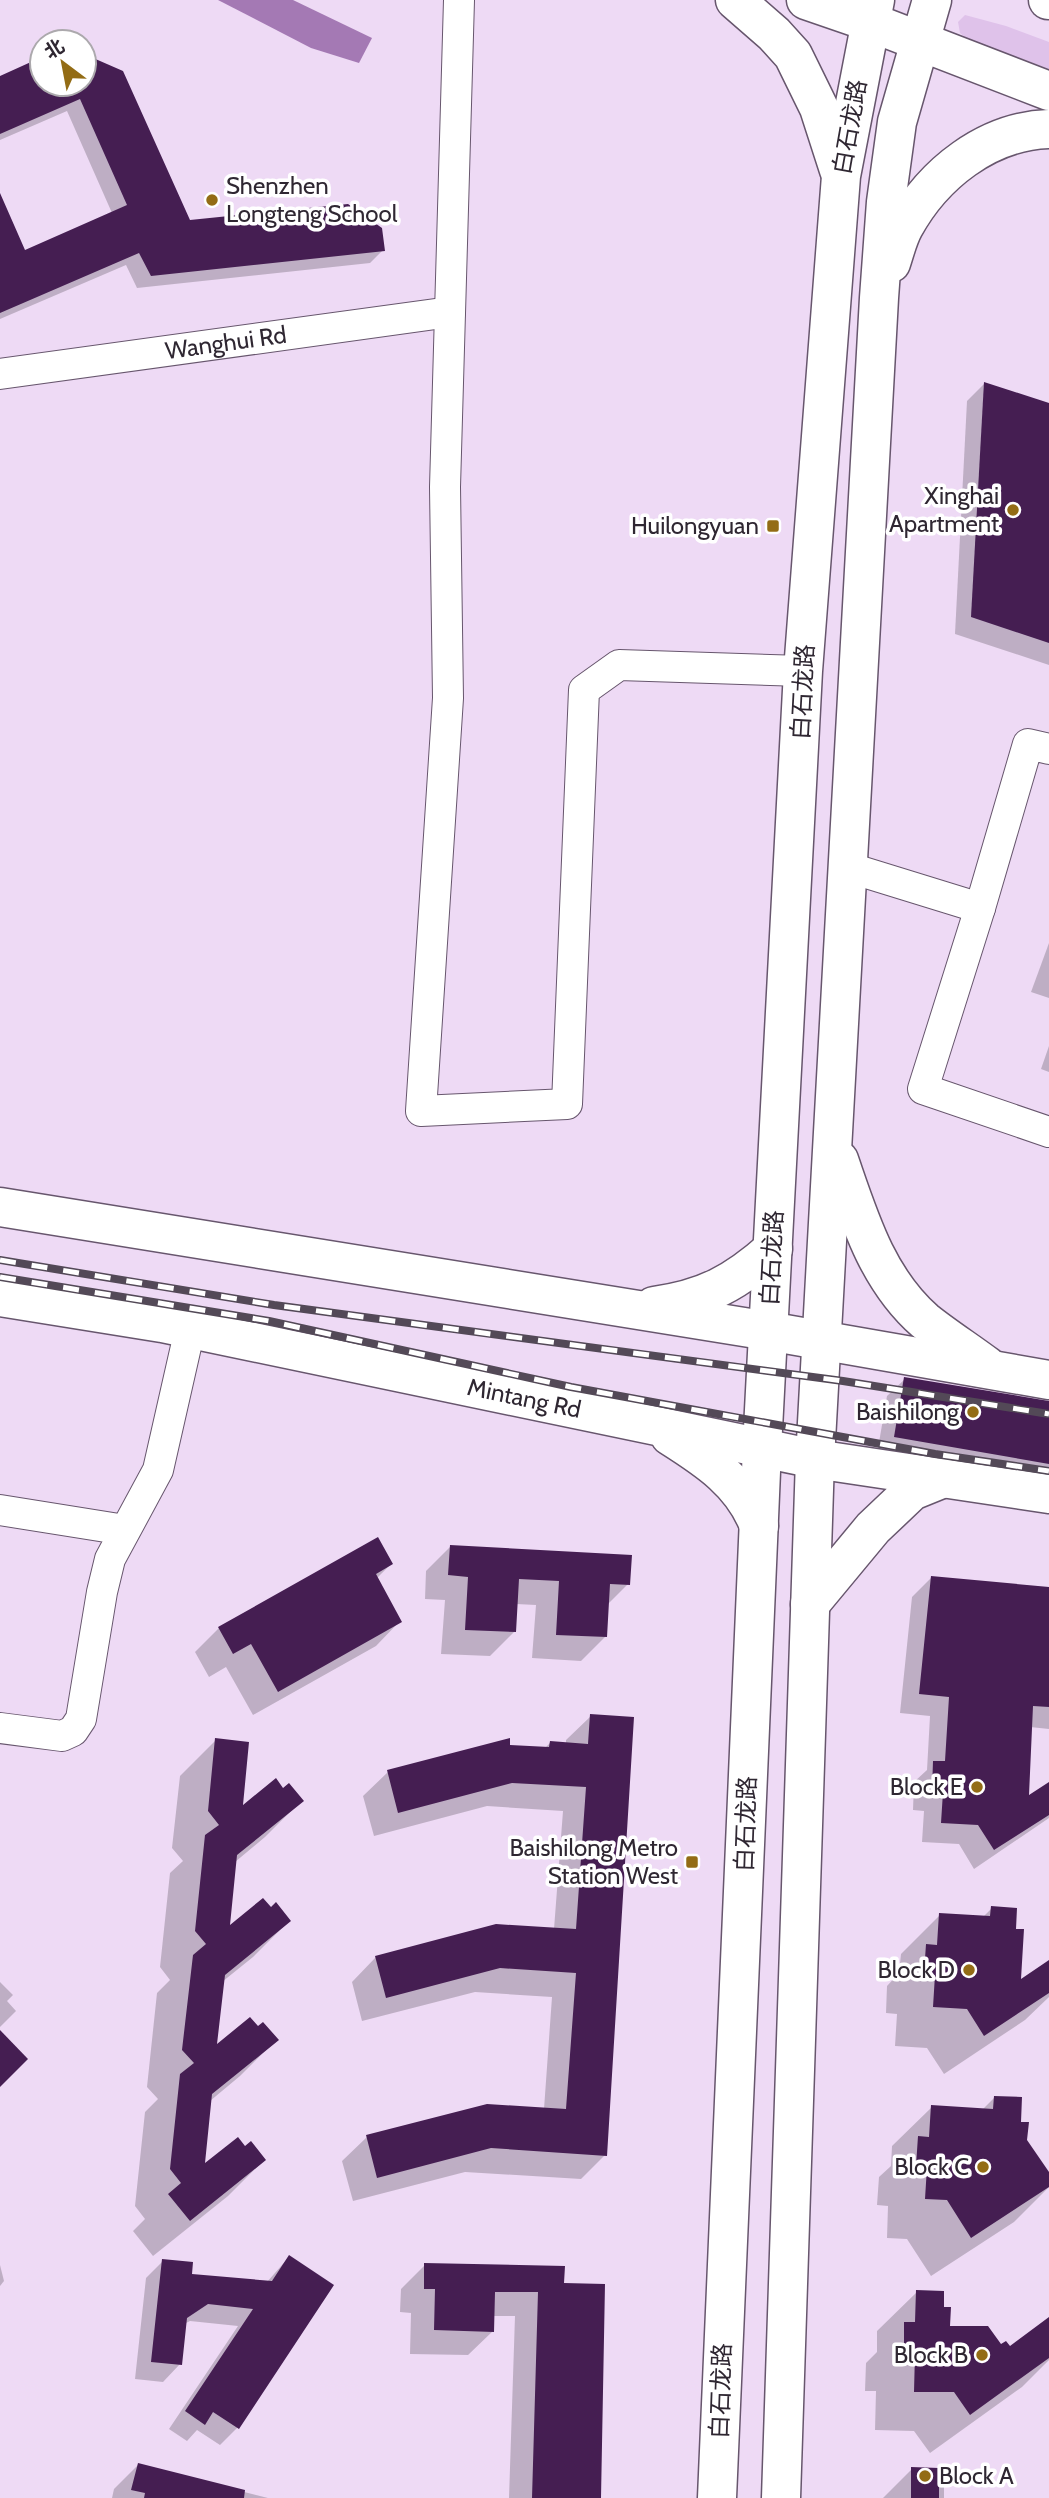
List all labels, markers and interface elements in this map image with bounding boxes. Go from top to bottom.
north arrow [28,28,98,98]
text: 北 [40,34,68,64]
street label: 白石龙路 [827,77,872,177]
place label: Shenzhen Longteng School [226,171,398,228]
marker: Shenzhen Longteng School [204,192,220,208]
street label: Wanghui Rd [163,320,288,365]
place label: Xinghai Apartment [889,481,999,538]
marker: Xinghai Apartment [1005,502,1021,518]
place label: Huilongyuan [631,511,759,540]
marker: Huilongyuan [765,518,781,534]
street label: 白石龙路 [786,643,819,741]
street label: 白石龙路 [755,1209,788,1307]
street label: Mintang Rd [465,1372,584,1424]
place label: Baishilong [856,1397,960,1426]
marker: Baishilong [965,1404,981,1420]
place label: Block E [890,1772,963,1801]
street label: 白石龙路 [729,1776,762,1872]
marker: Block E [969,1779,985,1795]
place label: Baishilong Metro Station West [509,1833,678,1890]
marker: Baishilong Metro Station West [684,1854,700,1870]
place label: Block D [878,1955,955,1984]
marker: Block D [961,1962,977,1978]
place label: Block C [894,2152,969,2181]
marker: Block C [975,2159,991,2175]
place label: Block B [894,2340,968,2369]
street label: 白石龙路 [704,2343,737,2439]
marker: Block B [974,2347,990,2363]
place label: Block A [939,2461,1014,2490]
marker: Block A [917,2468,933,2484]

